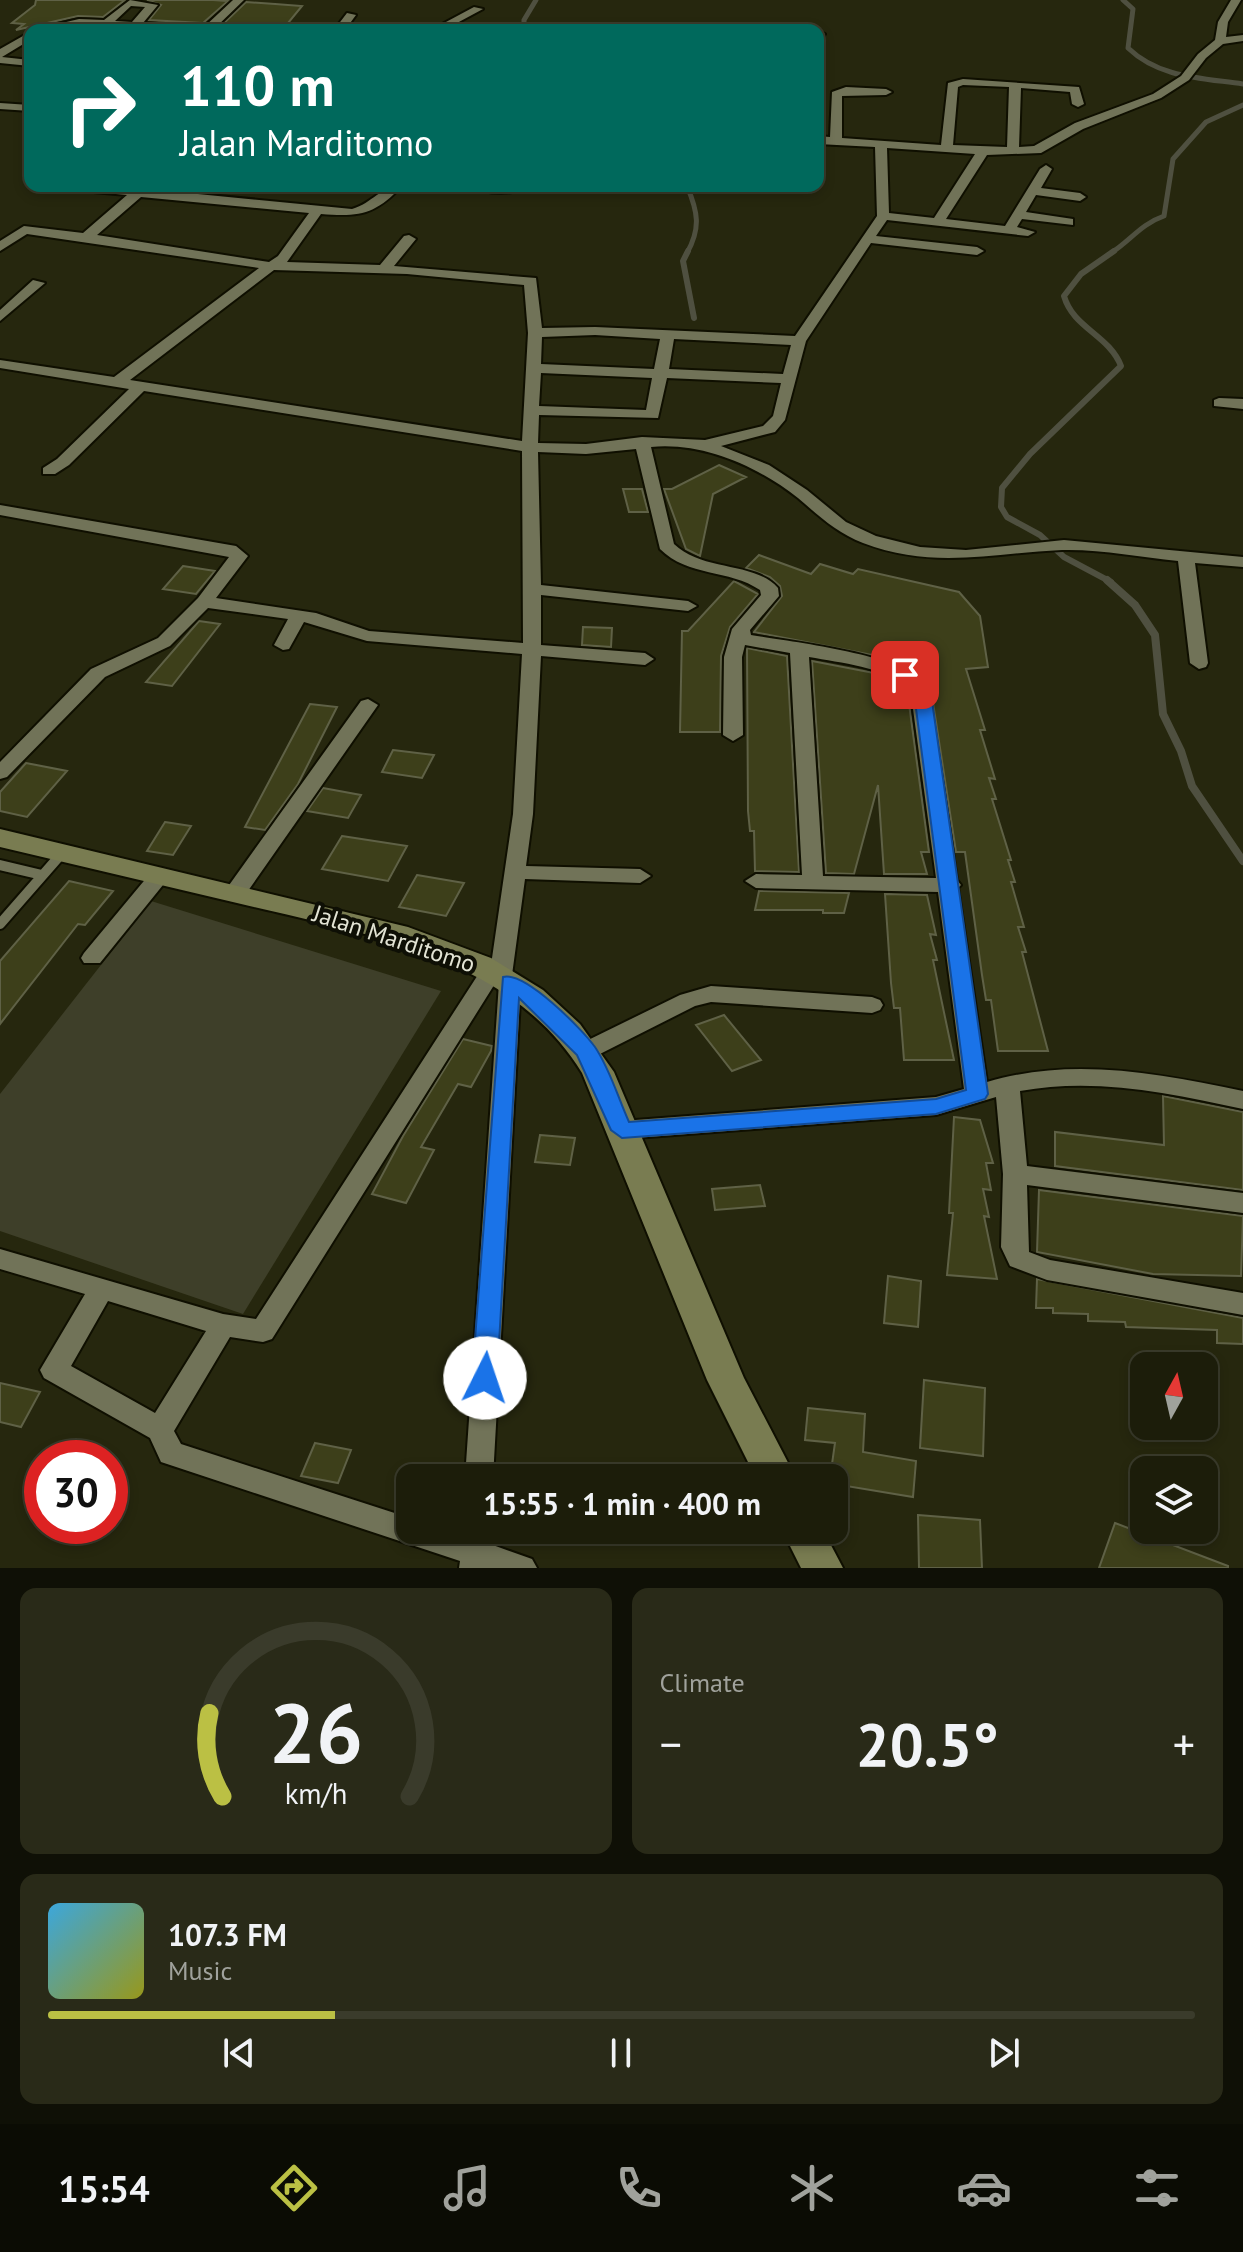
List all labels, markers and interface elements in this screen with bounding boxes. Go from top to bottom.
text: 110 m [180,49,335,121]
icon: right [48,56,152,160]
text: Jalan Marditomo [180,119,433,166]
pin [871,641,939,709]
icon: arrive [883,653,927,697]
street label: Jalan Marditomo [308,897,479,979]
position arrow [443,1336,527,1420]
north arrow [1130,1352,1218,1440]
map controls [1130,1352,1218,1544]
speed limit sign: 30 [24,1440,128,1544]
button: layers [1130,1456,1218,1544]
text: 15:55 · 1 min · 400 m [483,1484,761,1523]
text: Climate [660,1666,745,1699]
text: 26 [269,1678,363,1786]
text: 20.5° [856,1705,999,1783]
text: − [660,1715,682,1772]
text: + [1173,1715,1195,1772]
text: km/h [284,1775,347,1812]
text: 107.3 FM [168,1915,287,1954]
text: Music [168,1954,232,1987]
icon: previous [217,2031,261,2075]
icon: pause [599,2031,643,2075]
icon: next [982,2031,1026,2075]
icon: directions [266,2160,322,2216]
icon: music [439,2160,495,2216]
icon: phone [611,2160,667,2216]
icon: climate [784,2160,840,2216]
icon: car [956,2160,1012,2216]
icon: filters [1129,2160,1185,2216]
text: 15:54 [58,2165,150,2212]

